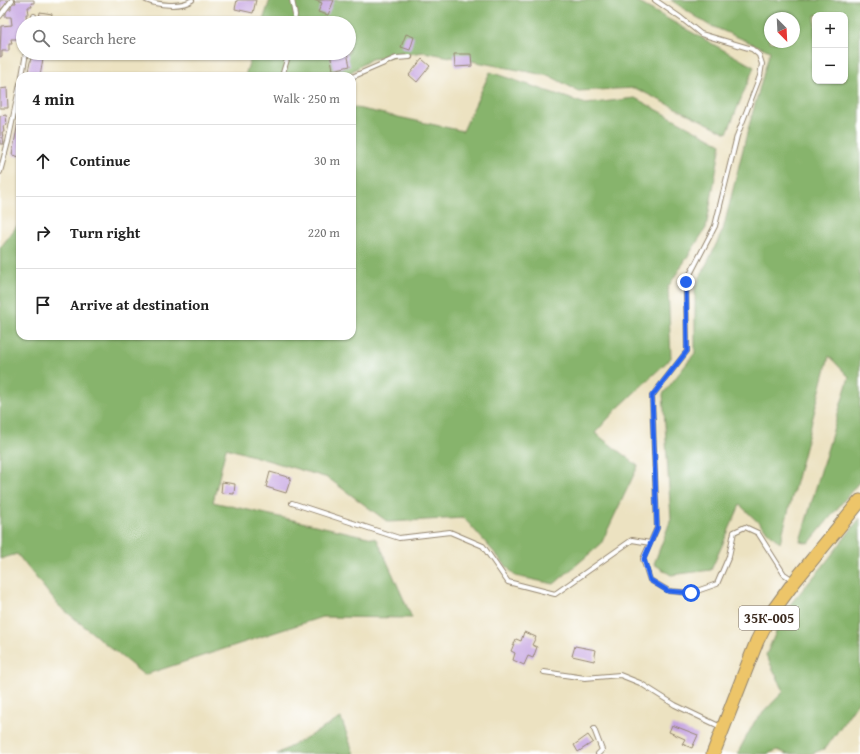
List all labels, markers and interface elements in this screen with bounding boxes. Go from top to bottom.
north arrow [764,12,800,48]
map controls [812,12,848,84]
button: + [812,12,848,48]
search box [16,16,356,60]
icon: search [30,27,52,49]
text: Search here [62,28,136,49]
button: − [812,48,848,84]
text: 4 min [32,86,74,111]
text: Walk · 250 m [273,89,340,108]
icon: ahead [32,150,54,172]
text: Continue [70,150,131,171]
text: 30 m [314,151,340,170]
icon: right [32,222,54,244]
text: Turn right [70,222,141,243]
text: 220 m [308,223,340,242]
route end [677,273,695,291]
icon: arrive [32,294,54,316]
text: Arrive at destination [70,294,209,315]
route start [682,584,700,602]
road number: 35К-005 [739,606,799,630]

